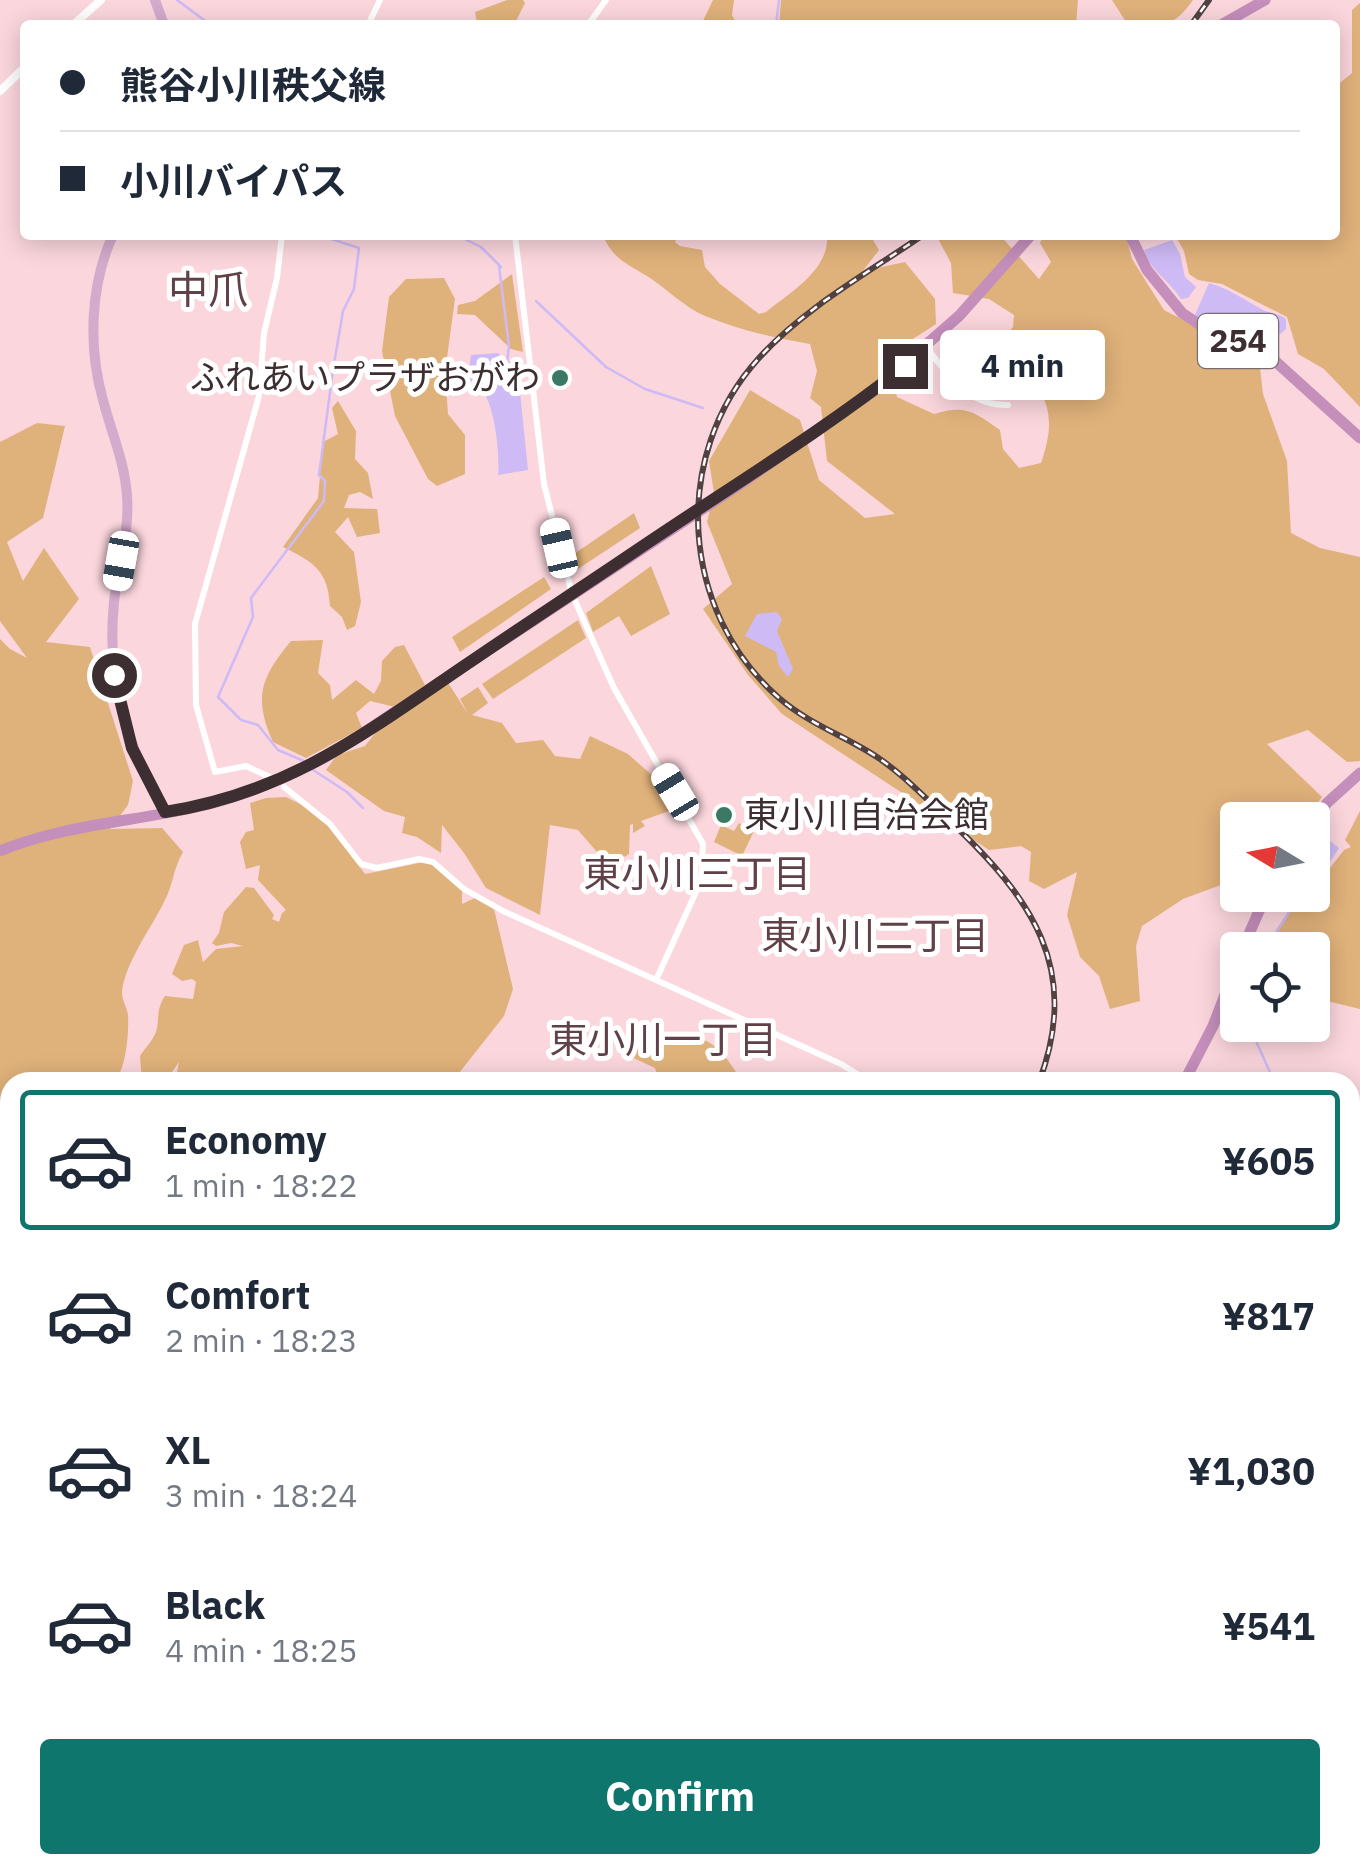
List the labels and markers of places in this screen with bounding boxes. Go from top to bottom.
place label: ふれあいプラザおがわ [190,354,540,400]
marker: ふれあいプラザおがわ [549,367,571,389]
place label: 東小川自治会館 [744,791,989,837]
marker: 東小川自治会館 [713,804,735,826]

